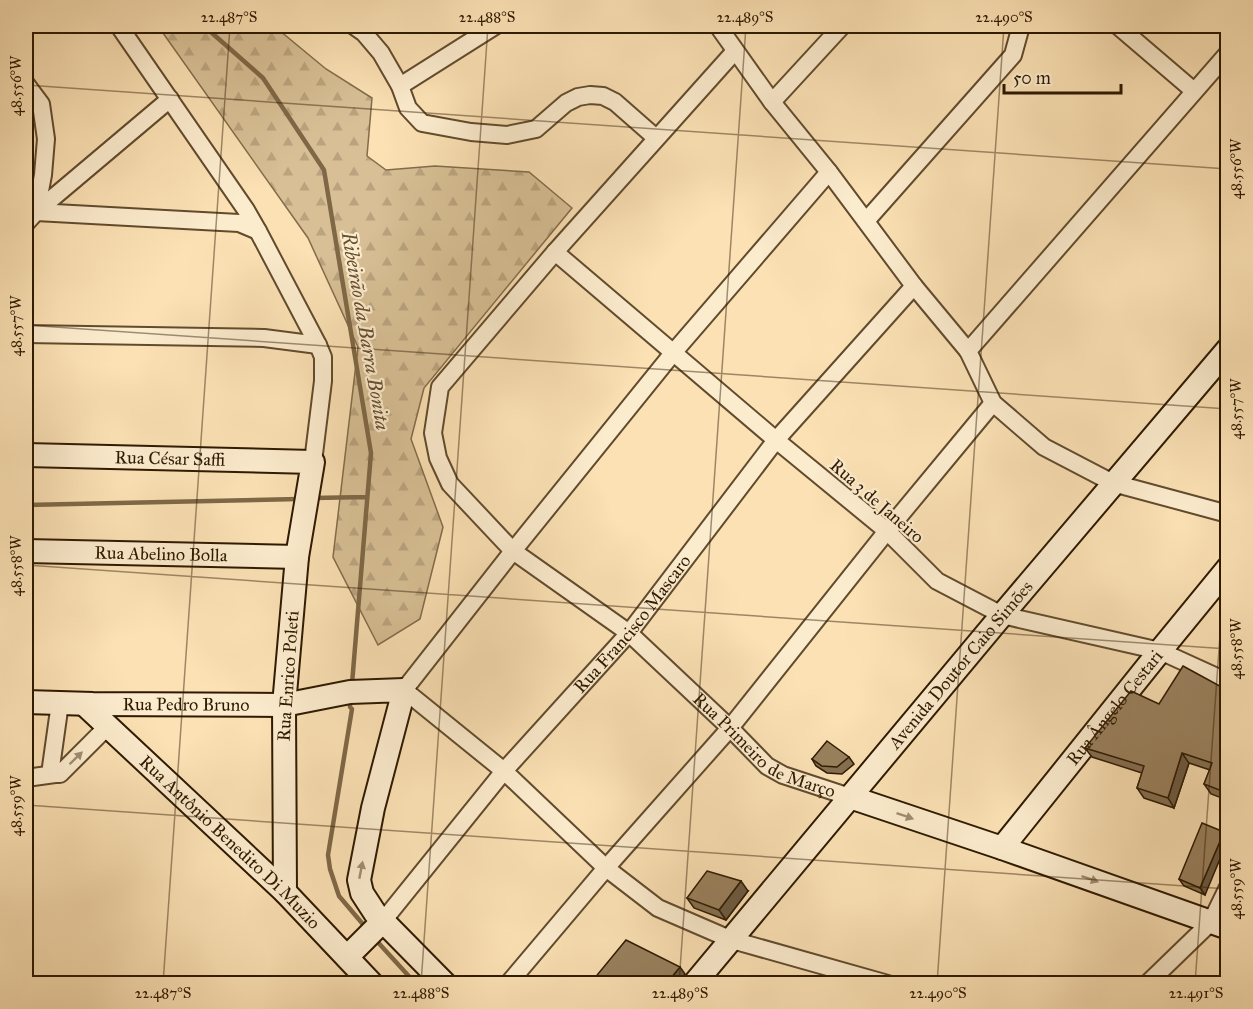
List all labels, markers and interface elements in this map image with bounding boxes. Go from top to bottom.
text: 22.487°S [201,8,257,26]
text: 22.488°S [459,8,515,26]
text: 22.489°S [717,8,773,26]
text: 22.490°S [975,8,1033,26]
text: 48.556°W [7,55,25,116]
scale bar [1004,57,1121,95]
text: 50 m [1013,67,1051,89]
text: 48.556°W [1227,138,1245,199]
water label: Ribeirão da Barra Bonita [337,229,395,432]
text: 48.557°W [7,295,25,356]
text: 48.557°W [1227,378,1245,439]
street label: Rua César Saffi [114,446,225,471]
street label: Rua 3 de Janeiro [825,454,929,549]
text: 48.558°W [7,535,25,596]
street label: Rua Abelino Bolla [94,542,228,566]
street label: Rua Francisco Mascaro [569,550,696,698]
street label: Avenida Doutor Caio Simões [883,576,1038,754]
street label: Rua Enrico Poleti [272,610,304,742]
text: 48.558°W [1227,618,1245,679]
street label: Rua Ângelo Cestari [1062,646,1167,770]
street label: Rua Primeiro de Março [688,688,838,802]
street label: Rua Pedro Bruno [122,693,250,716]
one-way arrow [69,751,84,765]
street label: Rua Antônio Benedito Di Muzio [135,751,325,934]
text: 48.559°W [7,775,25,836]
one-way arrow [896,811,914,821]
text: 48.559°W [1227,858,1245,919]
one-way arrow [357,861,366,880]
one-way arrow [1081,875,1099,885]
text: 22.487°S [135,984,191,1002]
text: 22.488°S [393,984,449,1002]
text: 22.489°S [652,984,708,1002]
text: 22.490°S [909,984,967,1002]
text: 22.491°S [1169,984,1223,1002]

